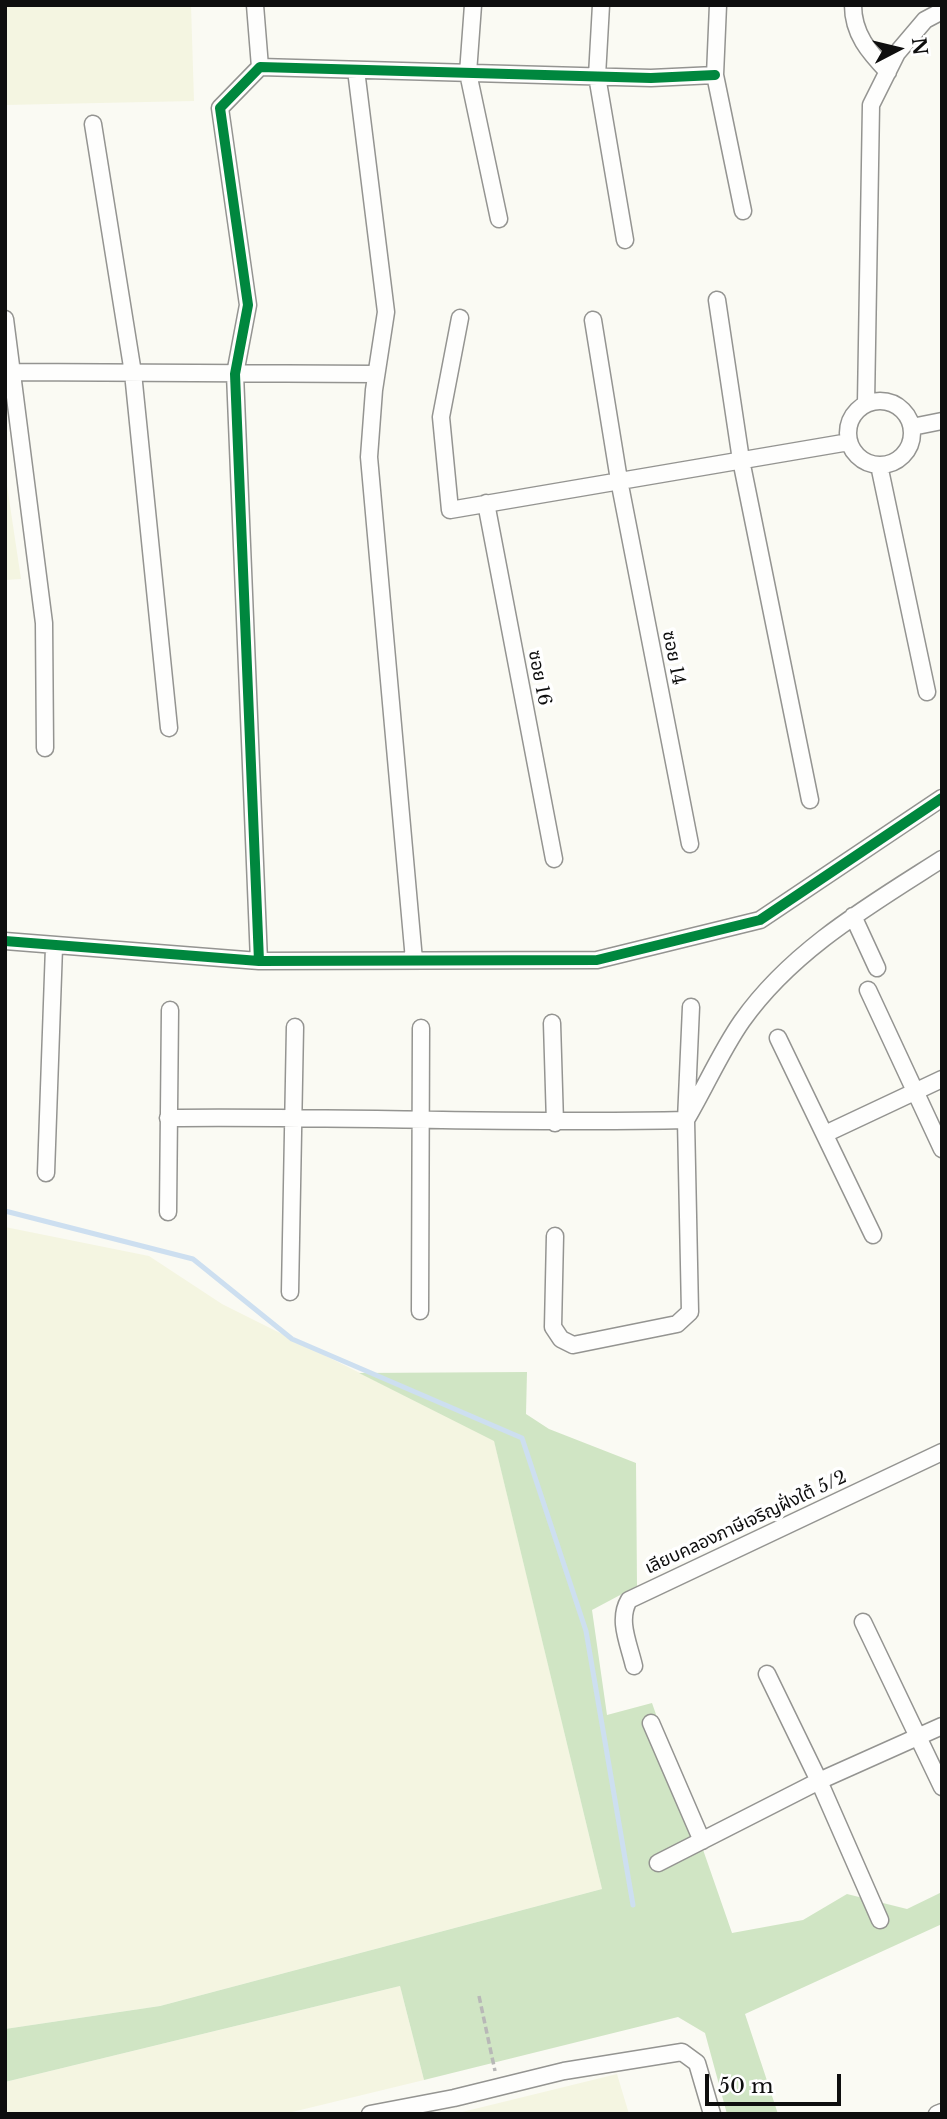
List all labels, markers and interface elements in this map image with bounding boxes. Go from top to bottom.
north arrow [863,14,933,84]
text: N [907,36,932,57]
street label: ซอย 14 [657,629,689,687]
street label: ซอย 16 [523,649,555,707]
street label: เลียบคลองภาษีเจริญฝั่งใต้ 5/2 [642,1467,850,1579]
scale bar [709,2060,846,2104]
text: 50 m [718,2073,773,2099]

